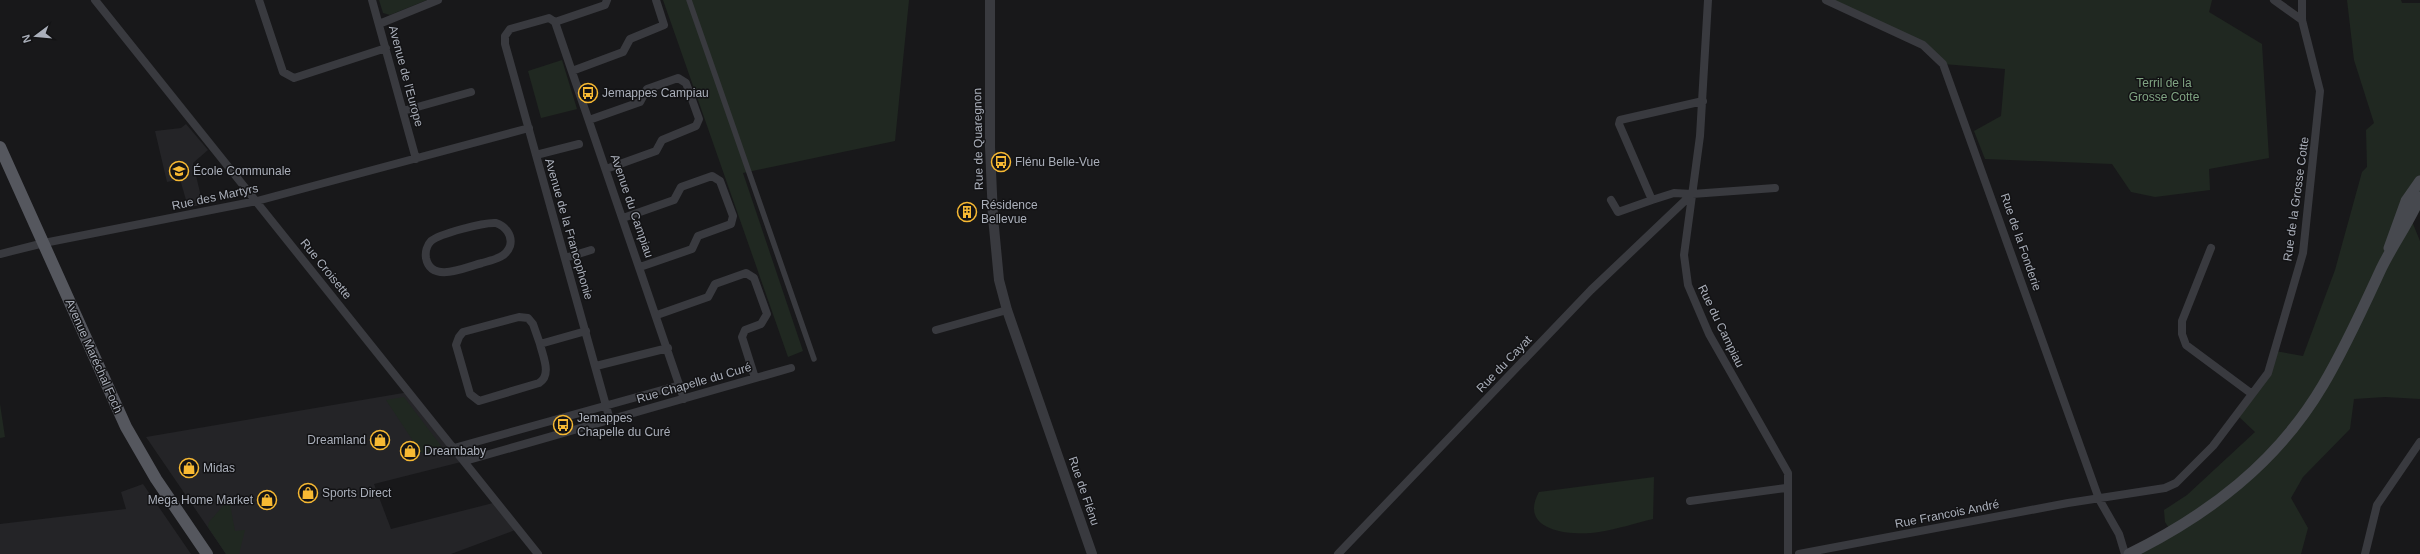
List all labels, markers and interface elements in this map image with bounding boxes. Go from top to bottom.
north arrow [16,16,56,56]
street label: Avenue de l'Europe [386,24,426,128]
text: N [20,33,33,44]
park label: Terril de la Grosse Cotte [2129,76,2200,104]
bus stop icon: Jemappes Campiau [577,82,599,104]
place label: Jemappes Campiau [602,86,709,100]
street label: Rue de Quaregnon [970,88,986,190]
street label: Rue de la Grosse Cotte [2280,136,2312,262]
bus stop icon: Flénu Belle-Vue [990,151,1012,173]
street label: Avenue du Campiau [608,152,656,260]
place label: Flénu Belle-Vue [1015,155,1100,169]
street label: Avenue de la Francophonie [542,157,596,302]
school or university icon: École Communale [168,160,190,182]
place label: École Communale [193,163,291,178]
street label: Rue des Martyrs [170,181,260,213]
street label: Rue de la Fonderie [1998,191,2044,293]
place label: Résidence Bellevue [981,198,1038,226]
building icon: Résidence Bellevue [956,201,978,223]
street label: Rue Croisette [297,236,355,302]
street label: Rue du Campiau [1695,282,1747,370]
street label: Avenue Maréchal Foch [63,297,125,415]
street label: Rue du Cayat [1473,332,1535,395]
street label: Rue Chapelle du Curé [635,360,753,406]
place label: Jemappes Chapelle du Curé [577,411,671,439]
bus stop icon: Jemappes Chapelle du Curé [552,414,574,436]
shop icon: Dreamland [369,429,391,451]
place label: Dreamland [307,433,366,447]
shop icon: Dreambaby [399,440,421,462]
place label: Dreambaby [424,444,486,458]
street label: Rue de Flénu [1066,455,1102,527]
shop icon: Midas [178,457,200,479]
place label: Midas [203,461,235,475]
shop icon: Sports Direct [297,482,319,504]
place label: Sports Direct [322,486,392,500]
shop icon: Mega Home Market [256,489,278,511]
place label: Mega Home Market [148,493,254,507]
street label: Rue Francois André [1894,497,2001,531]

